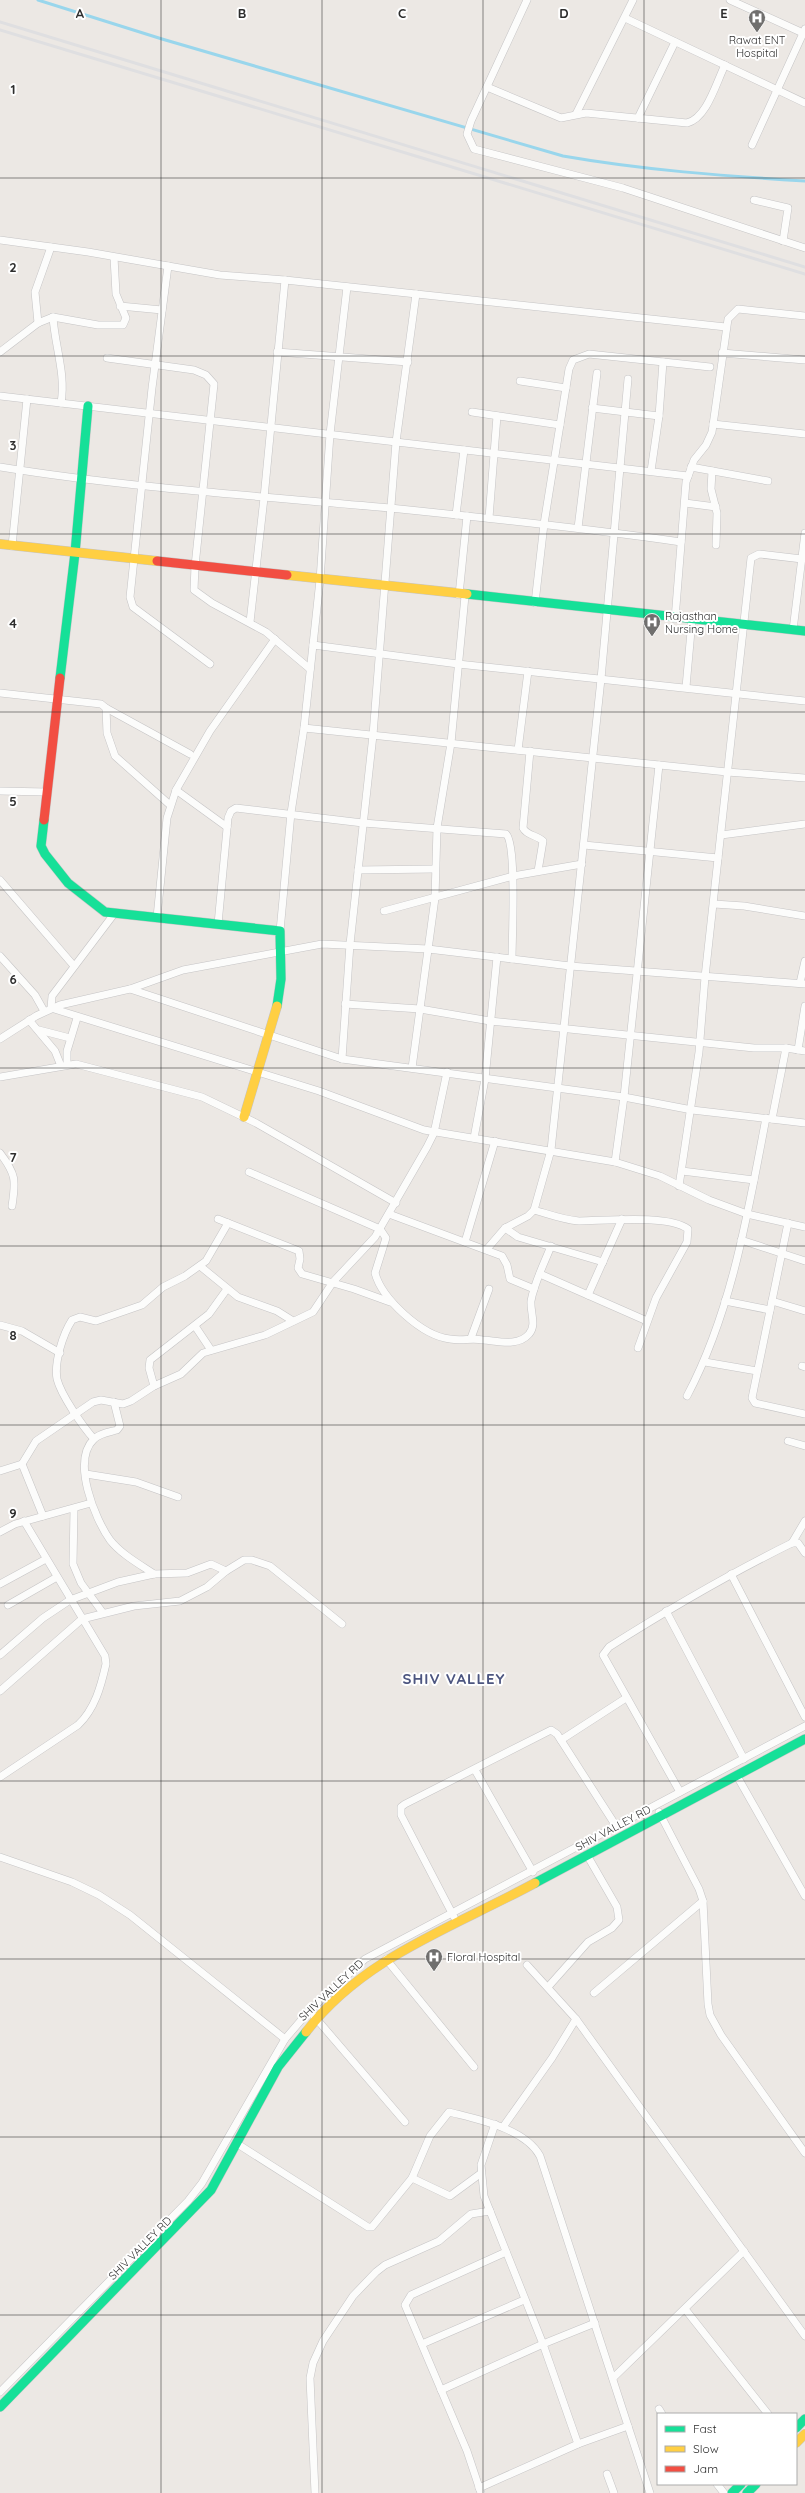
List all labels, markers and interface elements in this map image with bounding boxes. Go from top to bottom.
text: A [76,5,85,21]
text: B [238,5,246,21]
text: C [398,5,406,21]
text: D [559,5,569,21]
text: E [720,5,728,21]
hospital icon: Rawat ENT Hospital [747,8,767,33]
place label: Rawat ENT Hospital [729,33,786,60]
text: 1 [10,81,16,97]
text: 2 [9,259,17,275]
text: 3 [10,437,17,453]
place label: Rajasthan Nursing Home [665,609,738,636]
hospital icon: Rajasthan Nursing Home [642,612,662,637]
text: 4 [9,615,17,631]
text: 5 [9,793,17,809]
text: 6 [9,971,17,987]
text: 7 [9,1149,17,1165]
text: 8 [9,1327,17,1343]
text: 9 [9,1505,17,1521]
district label: SHIV VALLEY [403,1669,505,1688]
street label: SHIV VALLEY RD [573,1802,653,1854]
hospital icon: Floral Hospital [424,1947,444,1972]
place label: Floral Hospital [447,1950,520,1964]
street label: SHIV VALLEY RD [296,1956,366,2024]
street label: SHIV VALLEY RD [105,2213,175,2283]
legend [657,2413,797,2485]
text: Fast [693,2421,717,2436]
text: Slow [693,2441,719,2456]
text: Jam [693,2461,718,2476]

